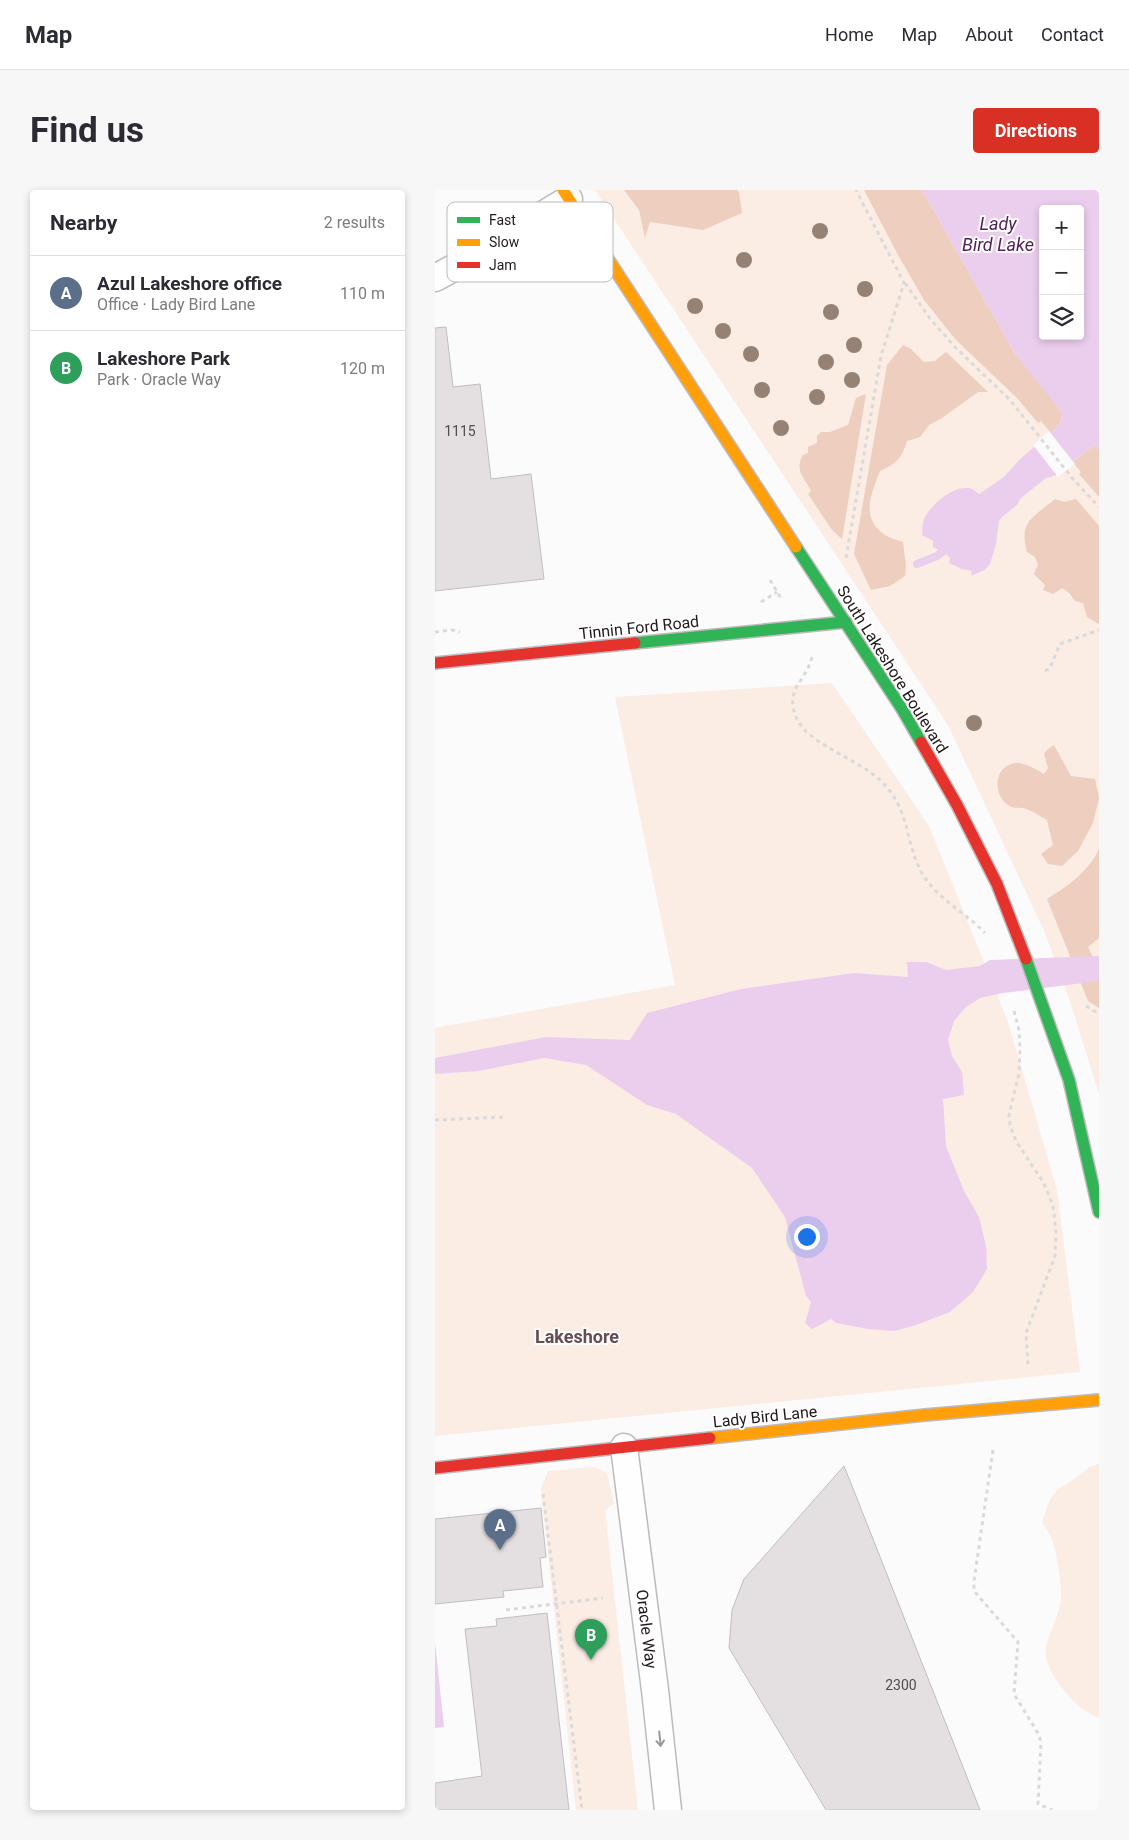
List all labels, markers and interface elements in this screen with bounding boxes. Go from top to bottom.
text: Map [25,21,72,49]
text: Home [825,24,874,45]
text: Map [902,24,937,45]
text: About [965,24,1013,45]
text: Contact [1041,24,1104,45]
button: Directions [973,108,1099,153]
text: Find us [30,110,144,151]
legend [447,202,613,282]
map controls [1039,205,1084,340]
button: + [1039,205,1084,250]
text: Nearby [50,211,117,235]
text: Fast [489,212,516,228]
text: 2 results [324,213,385,232]
water label: Lady Bird Lake [962,213,1034,255]
text: Slow [489,234,520,250]
button: − [1039,250,1084,295]
text: Jam [489,257,517,273]
text: Azul Lakeshore office [97,272,282,295]
text: A [61,284,71,303]
text: 110 m [340,284,385,303]
text: Office · Lady Bird Lane [97,295,255,314]
button: layers [1039,295,1084,340]
text: Lakeshore Park [97,347,230,370]
text: B [61,359,71,378]
text: 120 m [340,359,385,378]
text: Park · Oracle Way [97,370,221,389]
house number: 1115 [444,423,476,439]
street label: South Lakeshore Boulevard [833,582,952,757]
street label: Tinnin Ford Road [578,612,700,643]
your location [794,1224,820,1250]
district label: Lakeshore [535,1326,619,1347]
street label: Lady Bird Lane [712,1402,818,1431]
pin: A [484,1509,516,1550]
street label: Oracle Way [632,1588,661,1670]
pin: B [575,1619,607,1660]
house number: 2300 [885,1677,917,1693]
one-way arrow [655,1730,665,1746]

